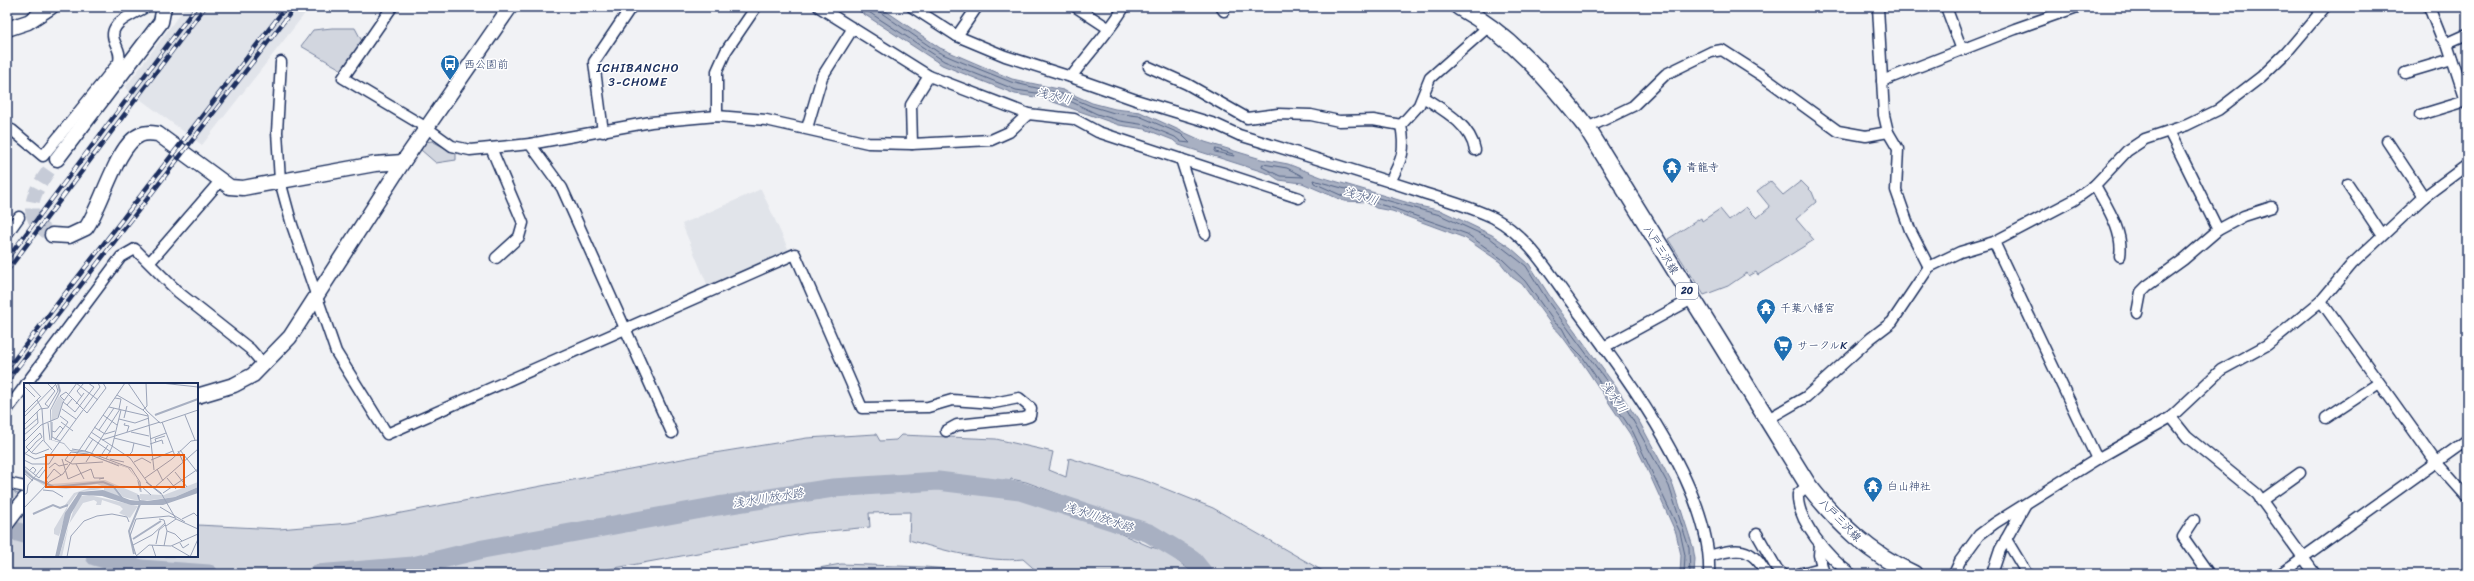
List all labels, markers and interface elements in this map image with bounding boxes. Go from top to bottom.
bus stop icon: 西公園前 [439,53,461,81]
place label: 西公園前 [464,55,508,74]
district label: ICHIBANCHO 3-CHOME [595,57,680,93]
water label: 浅水川 [1034,81,1074,111]
temple icon: 青龍寺 [1661,156,1683,184]
place label: 青龍寺 [1686,158,1719,177]
water label: 浅水川 [1341,180,1381,212]
street label: 八戸三沢線 [1638,222,1684,278]
road number: 20 [1676,283,1698,299]
temple icon: 千葉八幡宮 [1755,297,1777,325]
place label: 千葉八幡宮 [1780,299,1835,318]
supermarket icon: サークルK [1772,334,1794,362]
place label: サークルK [1797,336,1848,355]
water label: 浅水川 [1595,376,1633,418]
inset map [24,383,198,557]
temple icon: 白山神社 [1862,475,1884,503]
place label: 白山神社 [1887,477,1931,496]
water label: 浅水川放水路 [731,481,806,514]
street label: 八戸三沢線 [1814,494,1866,546]
water label: 浅水川放水路 [1061,495,1138,539]

